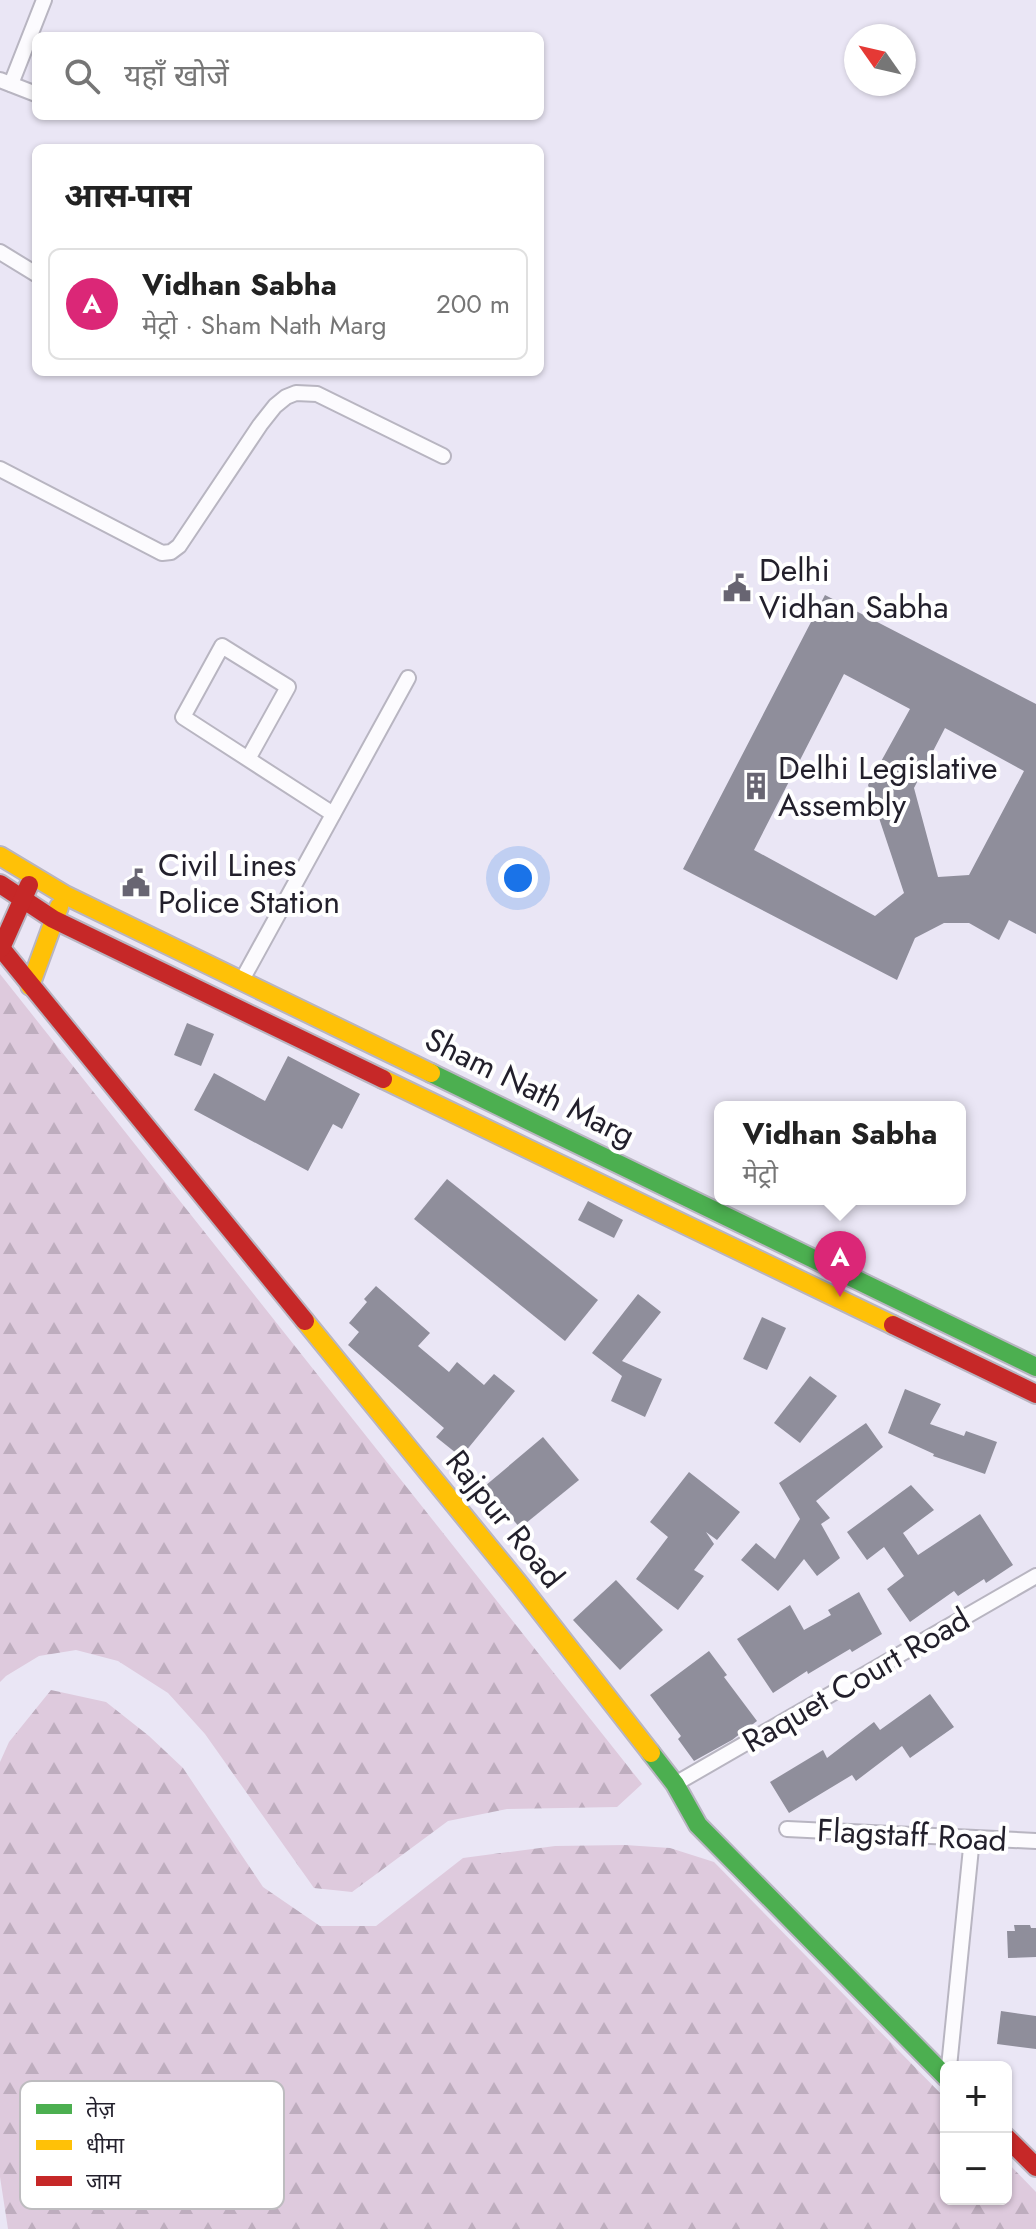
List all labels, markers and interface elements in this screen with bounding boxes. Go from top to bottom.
north arrow [844,24,916,96]
search box [32,32,544,120]
icon: search [60,54,104,98]
text: यहाँ खोजें [124,54,229,97]
text: आस-पास [64,171,192,220]
text: Vidhan Sabha [142,263,337,306]
text: A [82,285,102,323]
text: 200 m [436,285,510,323]
text: मेट्रो · Sham Nath Marg [142,306,387,344]
place label: Delhi Vidhan Sabha [759,547,949,630]
public building icon: Delhi Vidhan Sabha [722,573,752,603]
place label: Delhi Legislative Assembly [778,745,998,828]
building icon: Delhi Legislative Assembly [741,771,771,801]
place label: Civil Lines Police Station [158,842,340,925]
your location [498,858,538,898]
public building icon: Civil Lines Police Station [121,868,151,898]
street label: Sham Nath Marg [417,1016,643,1158]
popup [714,1101,966,1205]
text: Vidhan Sabha [743,1112,938,1155]
text: मेट्रो [743,1155,778,1193]
pin: A [814,1231,866,1297]
street label: Rajpur Road [435,1440,575,1598]
street label: Raquet Court Road [734,1596,978,1764]
street label: Flagstaff Road [816,1807,1008,1863]
map controls [940,2061,1012,2205]
button: + [940,2061,1012,2133]
legend [20,2081,284,2209]
text: तेज़ [86,2093,116,2125]
text: धीमा [86,2129,124,2161]
button: − [940,2133,1012,2205]
text: जाम [86,2165,122,2197]

